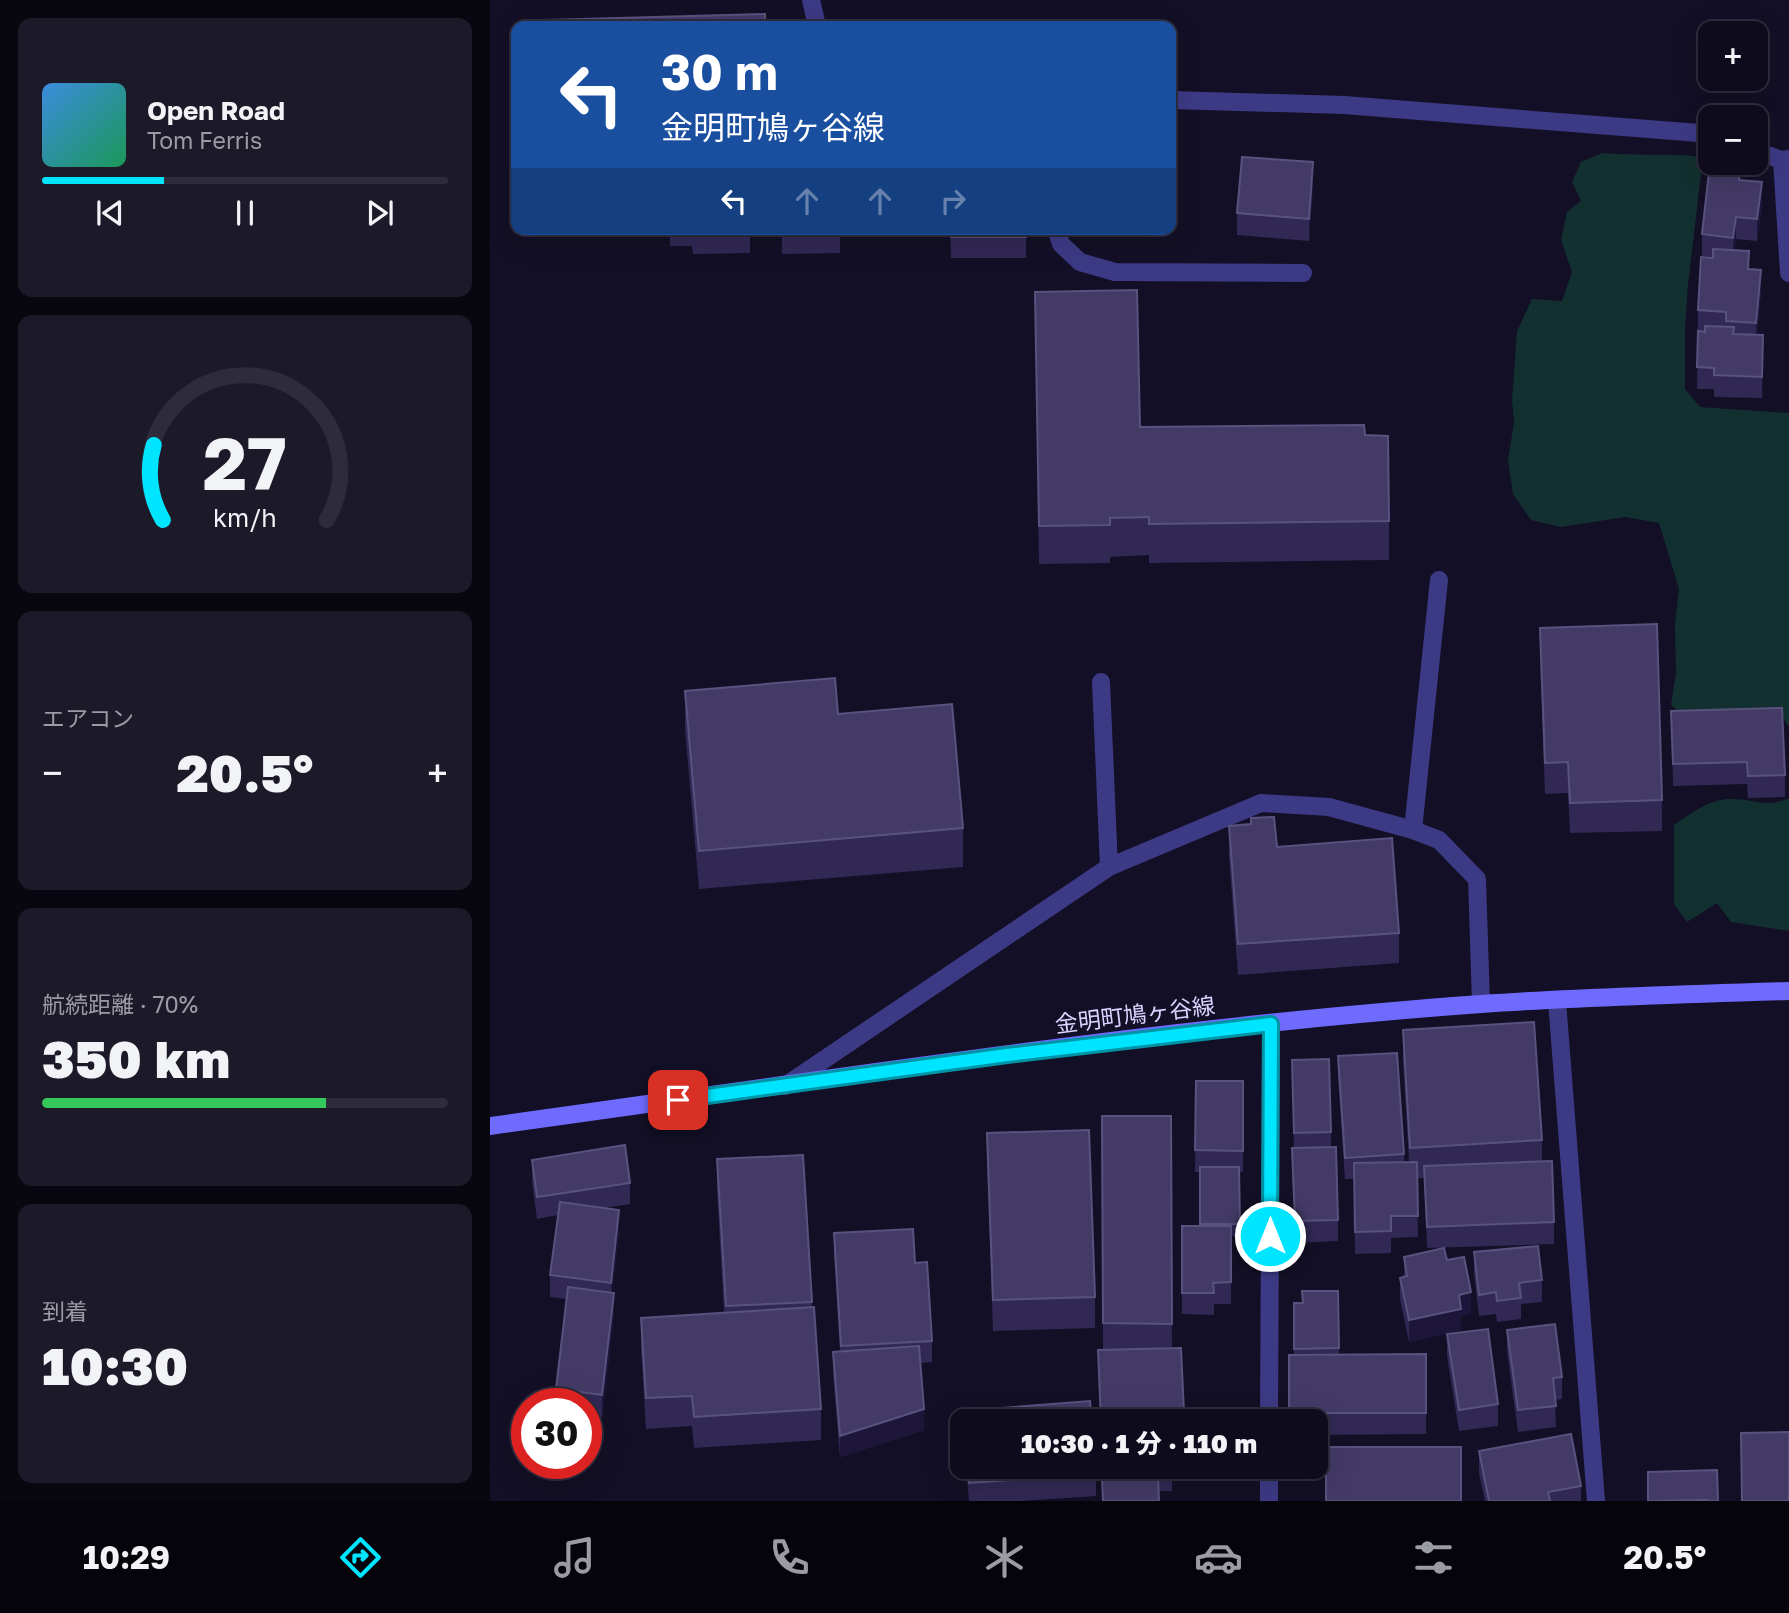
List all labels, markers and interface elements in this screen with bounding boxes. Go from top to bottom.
map controls [1698,21,1768,175]
button: + [1698,21,1768,91]
text: 30 m [661,42,778,101]
icon: left [546,49,637,140]
text: Open Road [147,95,285,126]
button: − [1698,105,1768,175]
text: 金明町鳩ヶ谷線 [661,108,885,146]
text: Tom Ferris [147,126,262,154]
icon: left [715,182,753,220]
icon: ahead [788,182,826,220]
icon: ahead [861,182,899,220]
icon: right [934,182,972,220]
icon: previous [91,194,129,232]
icon: pause [226,194,264,232]
icon: next [361,194,399,232]
text: 27 [203,419,287,506]
text: km/h [213,502,277,533]
text: エアコン [42,704,134,732]
text: 20.5° [177,741,313,803]
text: − [42,750,63,795]
text: + [427,750,448,795]
text: 航続距離 · 70% [42,990,198,1018]
street label: 金明町鳩ヶ谷線 [1053,990,1216,1038]
text: 350 km [42,1027,230,1089]
pin [648,1070,708,1130]
icon: arrive [659,1081,697,1119]
position arrow [1233,1199,1307,1273]
text: 到着 [42,1297,88,1325]
text: 10:30 [42,1334,188,1396]
speed limit sign: 30 [511,1388,602,1479]
text: 10:30 · 1 分 · 110 m [1021,1428,1257,1459]
icon: directions [336,1533,385,1582]
icon: music [550,1533,599,1582]
icon: phone [765,1533,814,1582]
icon: climate [980,1533,1029,1582]
icon: car [1194,1533,1243,1582]
icon: filters [1409,1533,1458,1582]
text: 10:29 [83,1538,170,1576]
text: 20.5° [1624,1538,1706,1576]

